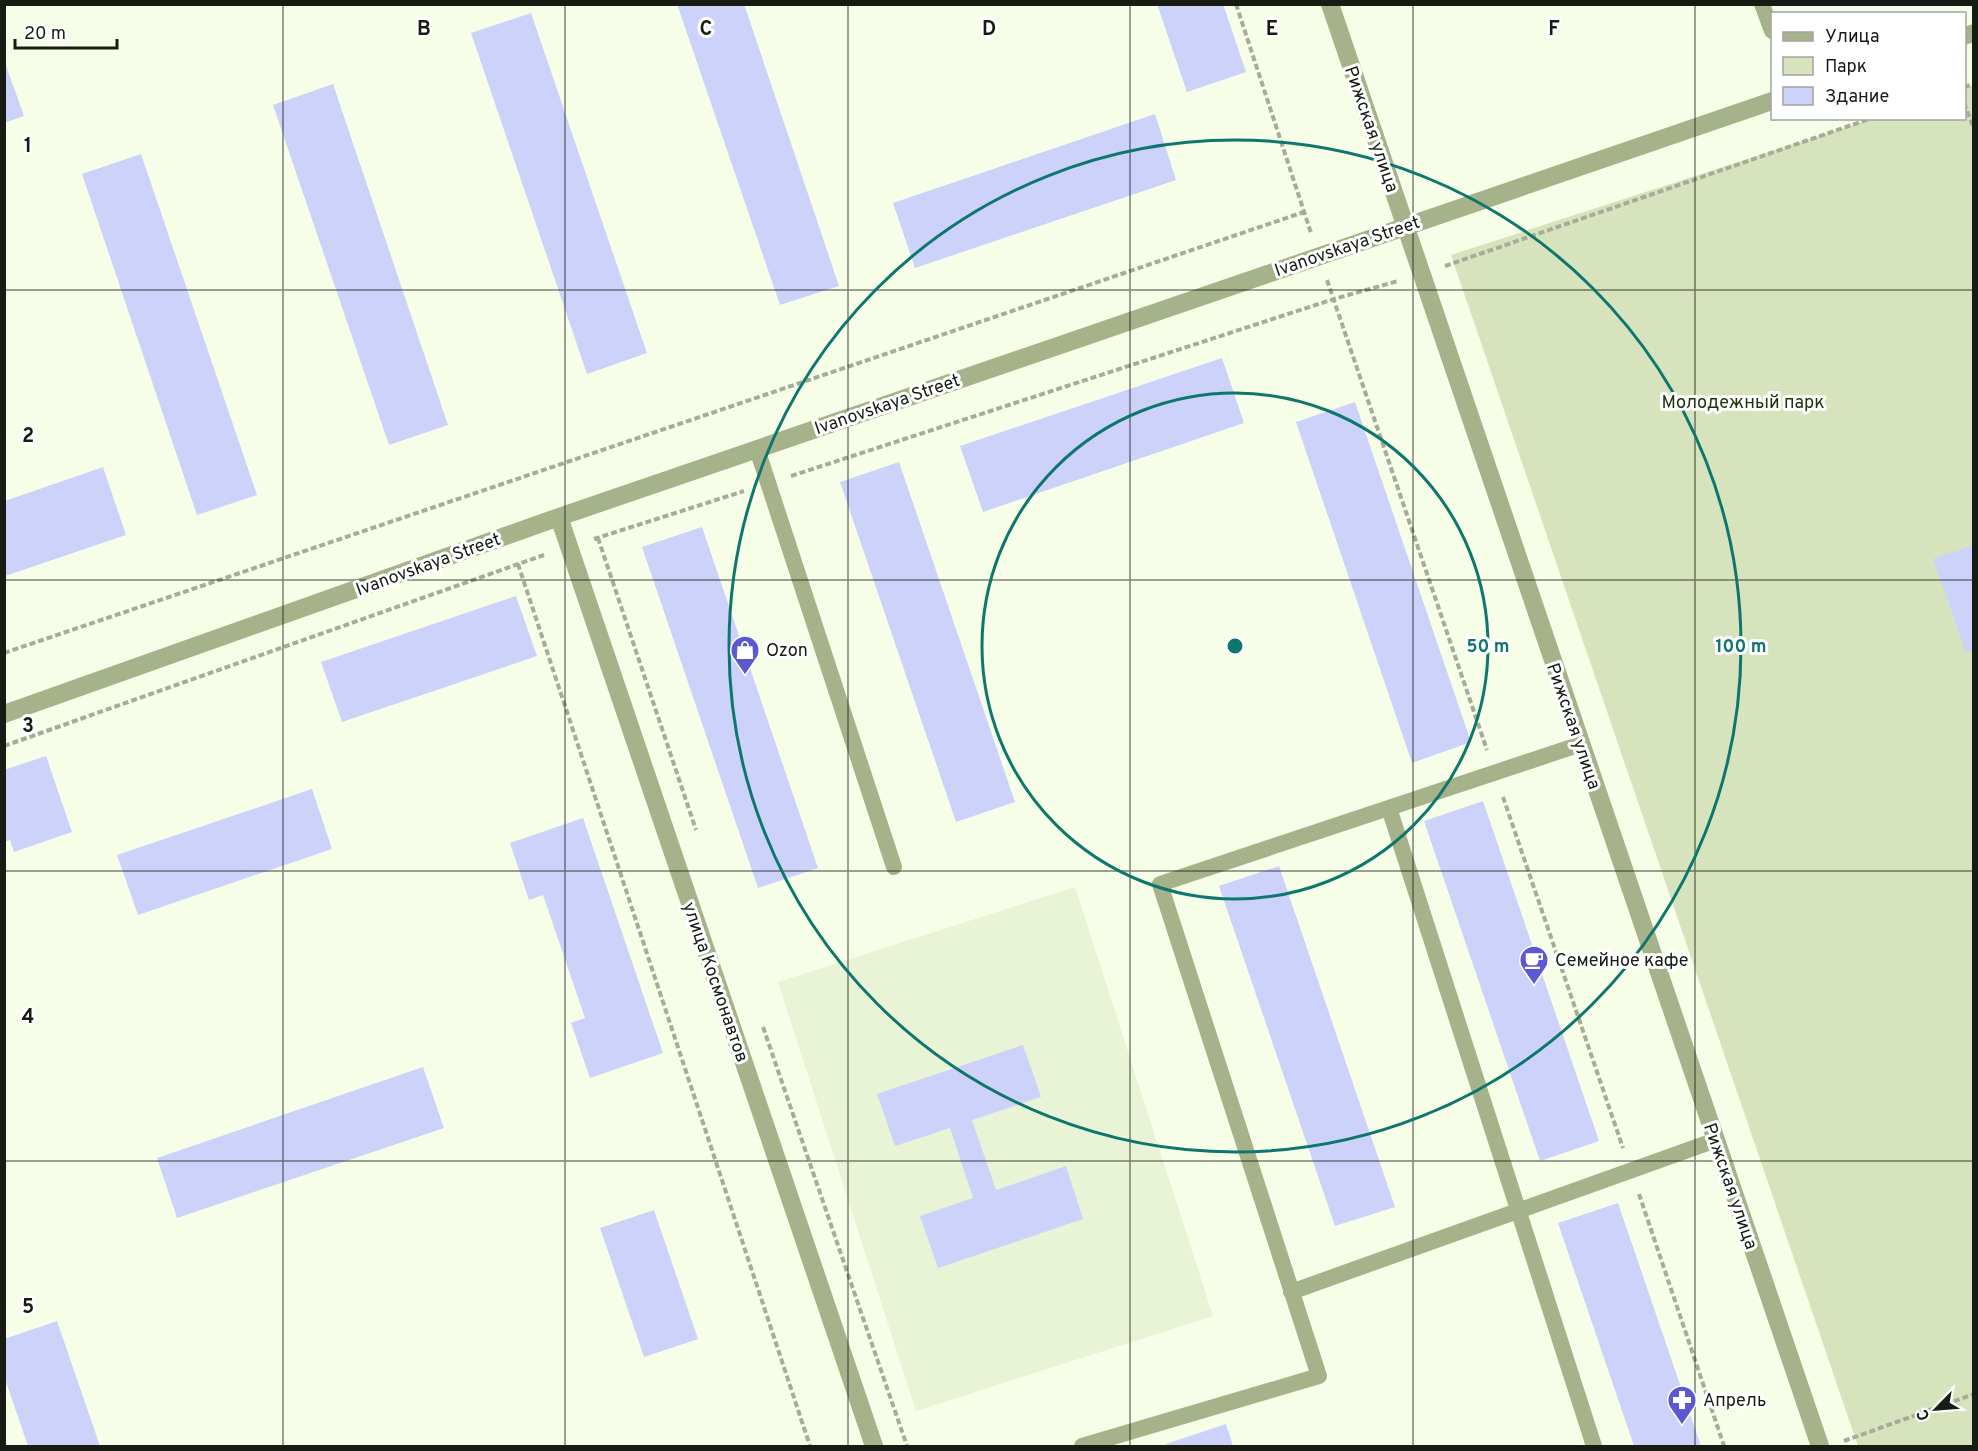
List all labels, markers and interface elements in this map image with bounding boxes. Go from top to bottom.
scale bar [15,12,117,50]
legend [1771,12,1966,120]
text: B [417,17,431,43]
text: C [700,17,712,43]
text: D [982,17,996,43]
text: E [1266,17,1278,43]
text: F [1548,17,1560,43]
text: 20 m [24,23,66,46]
text: Улица [1825,26,1879,49]
text: Парк [1825,56,1867,79]
street label: Рижская улица [1338,63,1403,196]
text: Здание [1825,86,1889,109]
text: 1 [24,134,32,160]
street label: Ivanovskaya Street [1272,212,1423,283]
street label: Ivanovskaya Street [812,370,963,441]
park label: Молодежный парк [1661,392,1825,415]
text: 2 [22,424,34,450]
street label: Ivanovskaya Street [353,529,504,602]
shop icon: Ozon [729,634,761,676]
centre of rings [1225,636,1245,656]
text: 50 m [1466,636,1510,659]
text: 100 m [1715,636,1767,659]
place label: Ozon [766,640,808,663]
street label: Рижская улица [1540,660,1605,793]
text: 3 [22,714,34,740]
street label: улица Космонавтов [676,899,753,1066]
cafe icon: Семейное кафе [1518,944,1550,986]
place label: Семейное кафе [1555,950,1689,973]
text: 4 [22,1005,34,1031]
street label: Рижская улица [1697,1120,1762,1253]
text: 5 [22,1295,34,1321]
north arrow [1906,1379,1966,1439]
pharmacy icon: Апрель [1666,1384,1698,1426]
place label: Апрель [1703,1390,1766,1413]
text: С [1913,1406,1935,1423]

